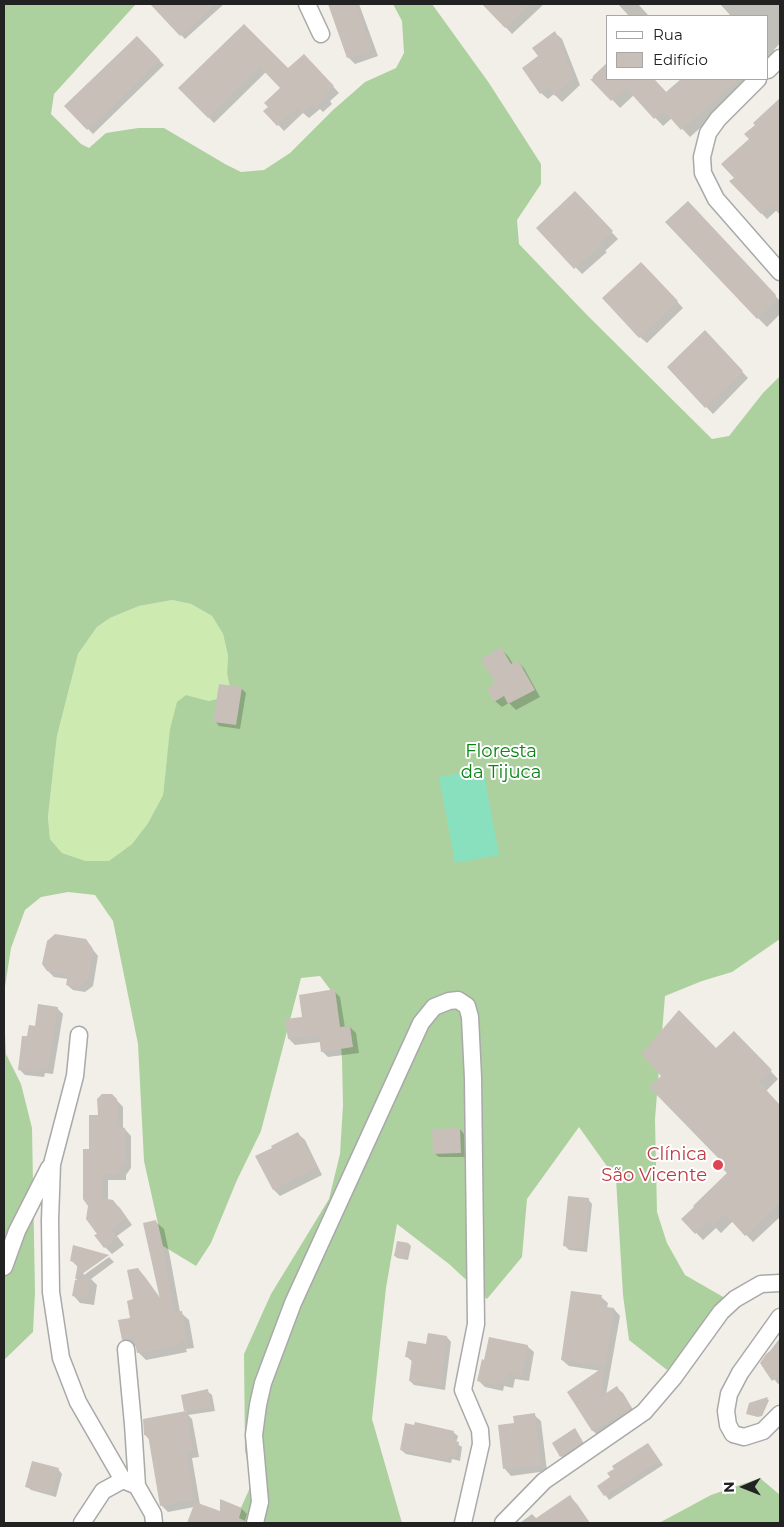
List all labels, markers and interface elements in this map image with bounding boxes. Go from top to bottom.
legend [606,15,769,80]
text: Rua [653,25,683,44]
text: Edifício [653,50,708,69]
park label: Floresta da Tijuca [461,741,541,784]
place label: Clínica São Vicente [601,1144,707,1186]
marker: Clínica São Vicente [711,1158,725,1172]
north arrow [719,1462,769,1512]
text: N [720,1481,738,1493]

